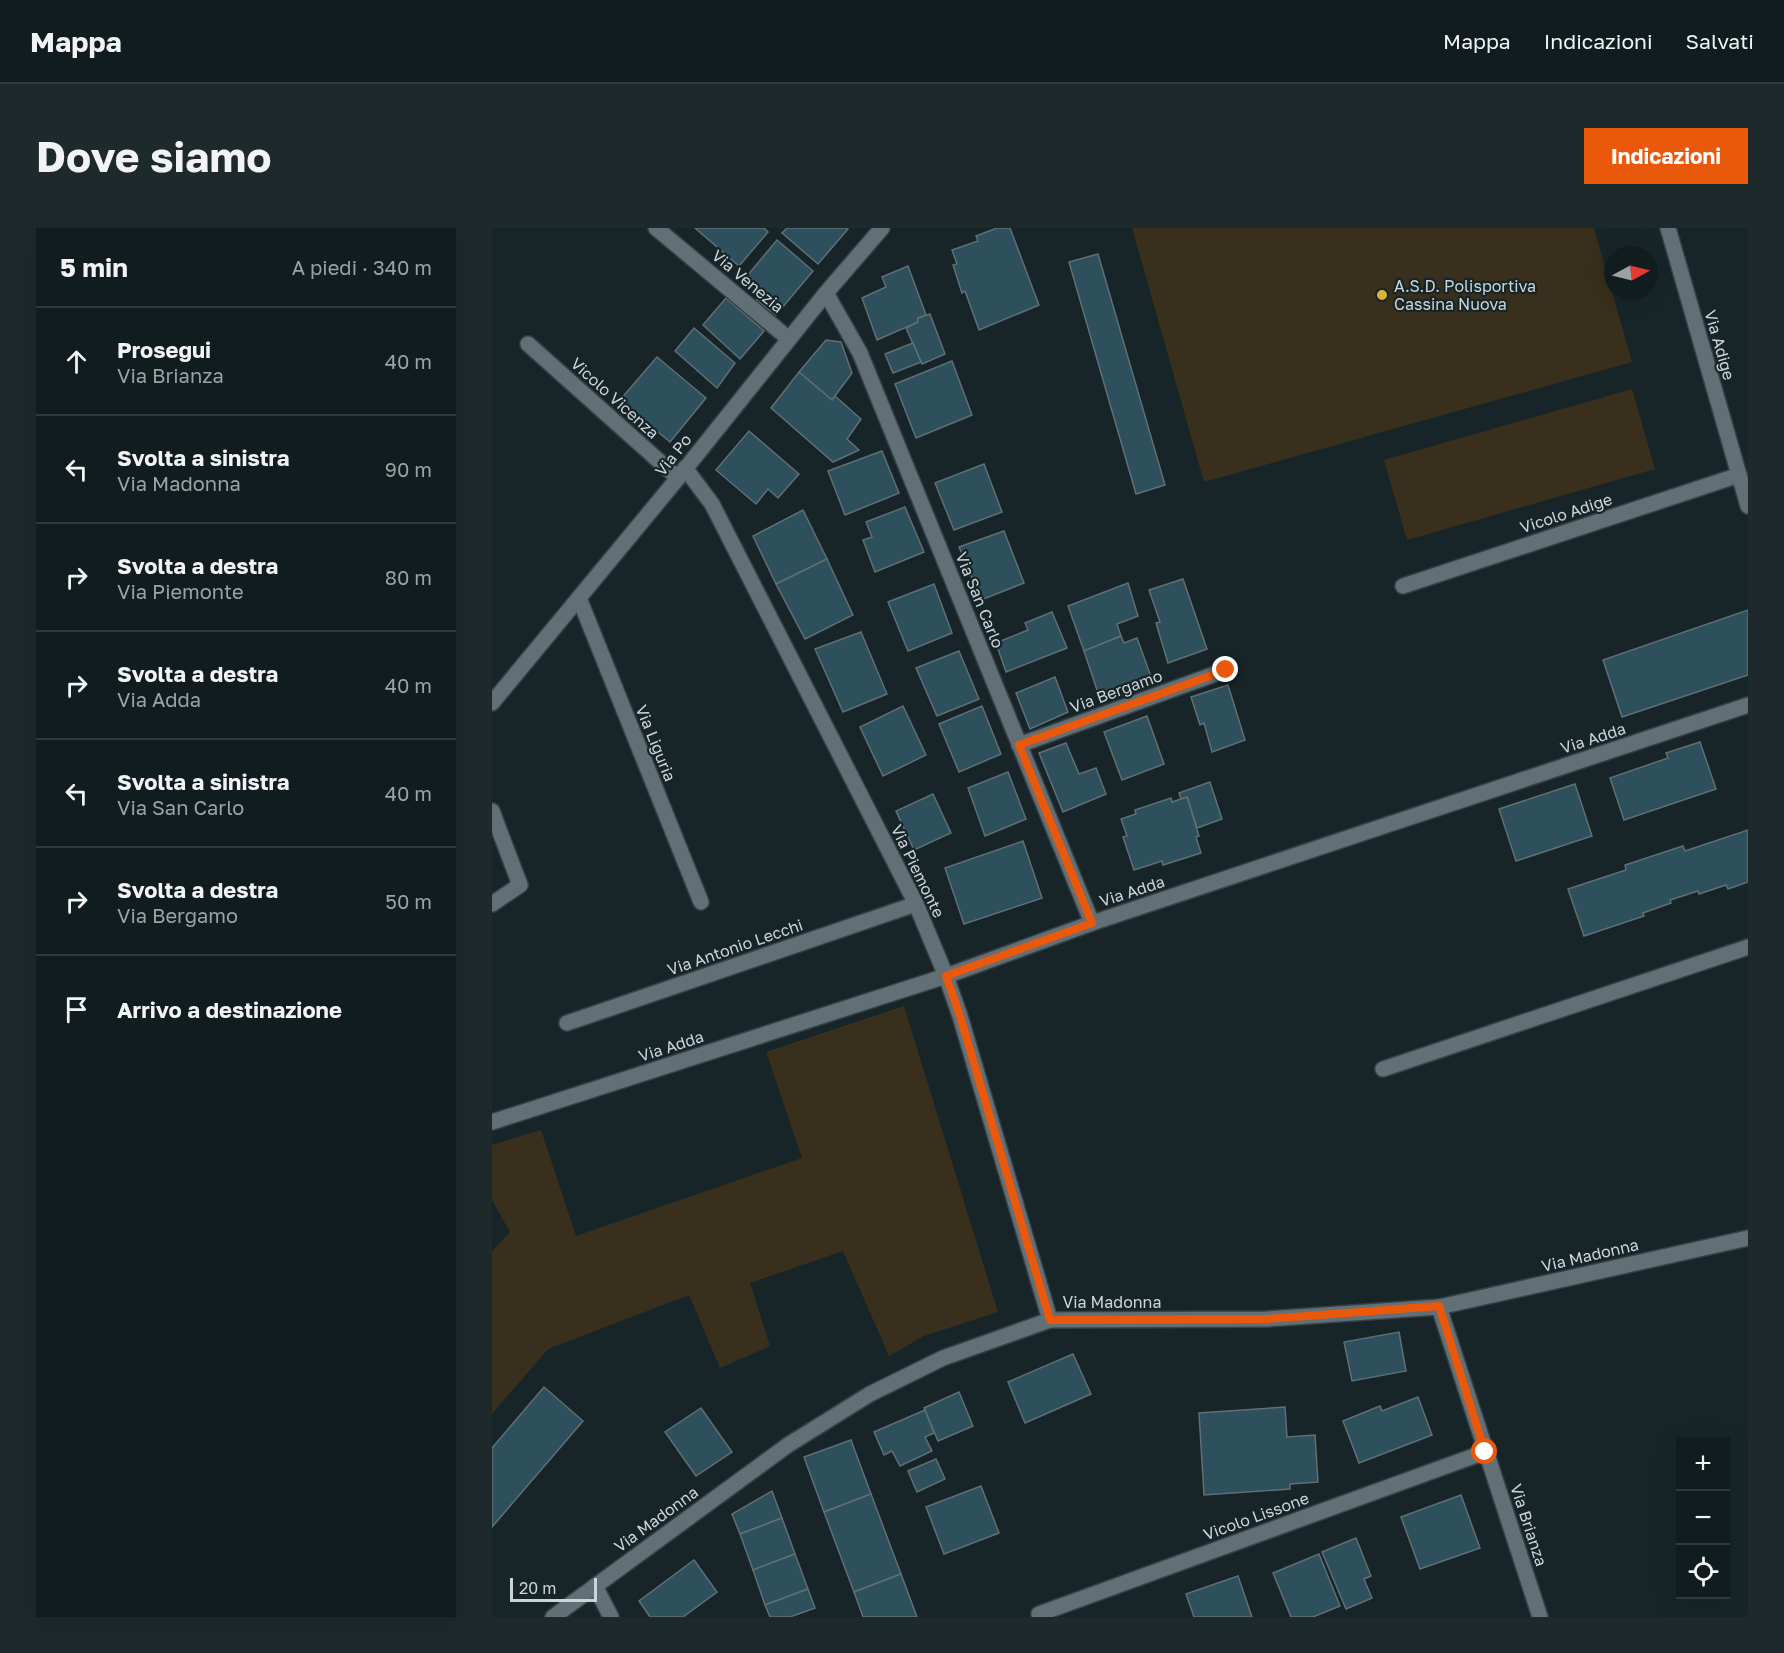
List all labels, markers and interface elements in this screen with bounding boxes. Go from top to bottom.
text: Mappa [30,25,122,58]
text: Mappa [1443,28,1511,54]
text: Indicazioni [1544,28,1653,54]
text: Salvati [1686,28,1754,54]
button: Indicazioni [1584,128,1748,184]
text: Dove siamo [36,131,271,181]
street label: Via Venezia [708,245,788,317]
north arrow [1604,246,1658,300]
text: 5 min [60,252,128,283]
text: A piedi · 340 m [292,255,432,279]
place label: A.S.D. Polisportiva Cassina Nuova [1394,276,1536,314]
marker: A.S.D. Polisportiva Cassina Nuova [1375,288,1389,302]
street label: Via Adige [1700,308,1740,382]
text: Prosegui [117,336,211,363]
icon: ahead [60,345,93,378]
text: 40 m [385,349,432,373]
street label: Vicolo Vicenza [567,353,663,443]
text: Via Brianza [117,363,224,387]
street label: Via Po [650,430,696,480]
text: Svolta a sinistra [117,444,289,471]
icon: left [60,453,93,486]
text: 90 m [385,457,432,481]
text: Via Madonna [117,471,241,495]
street label: Vicolo Adige [1517,489,1615,537]
street label: Via San Carlo [952,549,1008,651]
text: Svolta a destra [117,552,278,579]
icon: right [60,561,93,594]
text: 80 m [385,565,432,589]
text: Via Piemonte [117,579,244,603]
route end [1212,656,1238,682]
text: Svolta a destra [117,660,278,687]
street label: Via Bergamo [1067,665,1165,717]
icon: right [60,669,93,702]
text: 40 m [385,673,432,697]
text: Via Adda [117,687,201,711]
street label: Via Liguria [632,702,680,784]
street label: Via Adda [1558,718,1628,758]
text: Svolta a sinistra [117,768,289,795]
icon: left [60,777,93,810]
text: 40 m [385,781,432,805]
text: Via San Carlo [117,795,244,819]
street label: Via Piemonte [887,821,949,921]
street label: Via Adda [1097,871,1167,911]
text: Svolta a destra [117,876,278,903]
icon: right [60,885,93,918]
text: 50 m [385,889,432,913]
text: Via Bergamo [117,903,238,927]
street label: Via Antonio Lecchi [665,914,805,980]
icon: arrive [60,993,93,1026]
text: Arrivo a destinazione [117,996,342,1023]
street label: Via Adda [636,1026,706,1066]
street label: Via Madonna [1540,1234,1640,1276]
street label: Via Madonna [1062,1292,1162,1312]
map controls [1676,1437,1730,1599]
button: + [1676,1437,1730,1491]
route start [1471,1438,1497,1464]
street label: Via Brianza [1506,1481,1552,1569]
street label: Via Madonna [610,1482,702,1556]
street label: Vicolo Lissone [1200,1488,1312,1544]
button: − [1676,1491,1730,1545]
button: locate [1676,1545,1730,1599]
scale bar [510,1575,597,1602]
text: 20 m [519,1578,556,1598]

